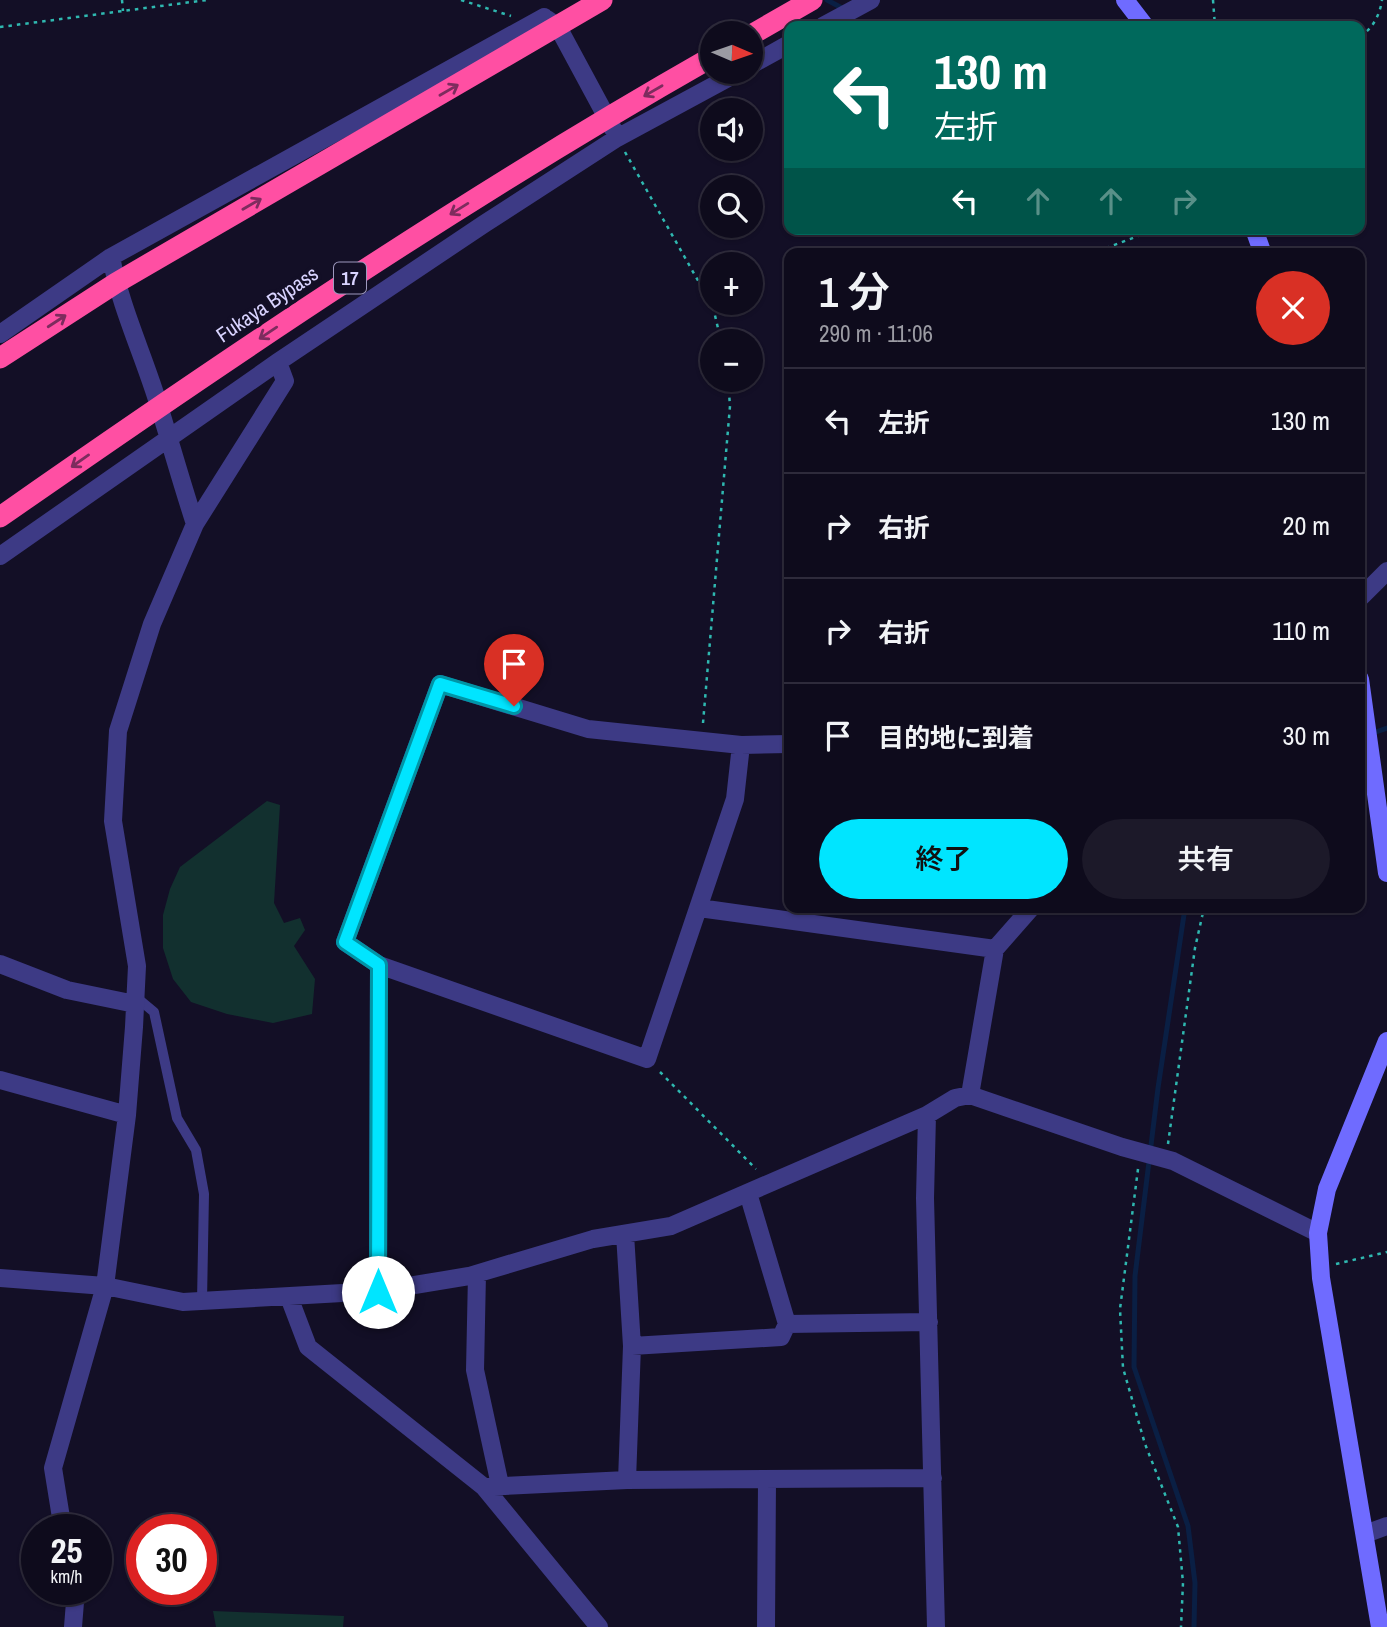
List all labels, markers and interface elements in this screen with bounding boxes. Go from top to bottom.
north arrow [700,21,763,84]
map controls [700,21,763,392]
text: 130 m [934,38,1048,104]
icon: left [819,49,910,140]
one-way arrow [439,83,459,97]
one-way arrow [643,85,664,98]
button: sound [700,98,763,161]
text: 左折 [934,105,998,148]
button: search [700,175,763,238]
icon: left [946,182,984,220]
icon: ahead [1019,182,1057,220]
icon: ahead [1092,182,1130,220]
icon: right [1165,182,1203,220]
one-way arrow [242,197,262,211]
one-way arrow [449,203,469,217]
button: + [700,252,763,315]
street label: Fukaya Bypass [210,259,324,349]
road number: 17 [334,262,366,294]
text: 1 分 [819,264,890,320]
button: close [1256,271,1330,345]
one-way arrow [47,314,67,328]
text: 290 m · 11:06 [819,318,933,349]
one-way arrow [259,326,278,340]
button: − [700,329,763,392]
icon: left [819,402,857,440]
text: 130 m [1271,403,1330,438]
text: 左折 [878,405,930,440]
one-way arrow [71,454,90,468]
icon: right [819,507,857,545]
text: 20 m [1283,508,1330,543]
text: 右折 [878,510,930,545]
icon: right [819,612,857,650]
text: 110 m [1272,613,1330,648]
text: 右折 [878,615,930,650]
pin [484,634,544,706]
icon: arrive [495,645,533,683]
icon: arrive [819,717,857,755]
text: 30 m [1283,718,1330,753]
text: 目的地に到着 [878,720,1034,755]
button: 終了 [819,819,1068,899]
button: 共有 [1082,819,1330,899]
position arrow [341,1255,415,1329]
speed limit sign: 30 [126,1514,217,1605]
text: 25 [51,1527,82,1574]
text: km/h [51,1564,83,1589]

